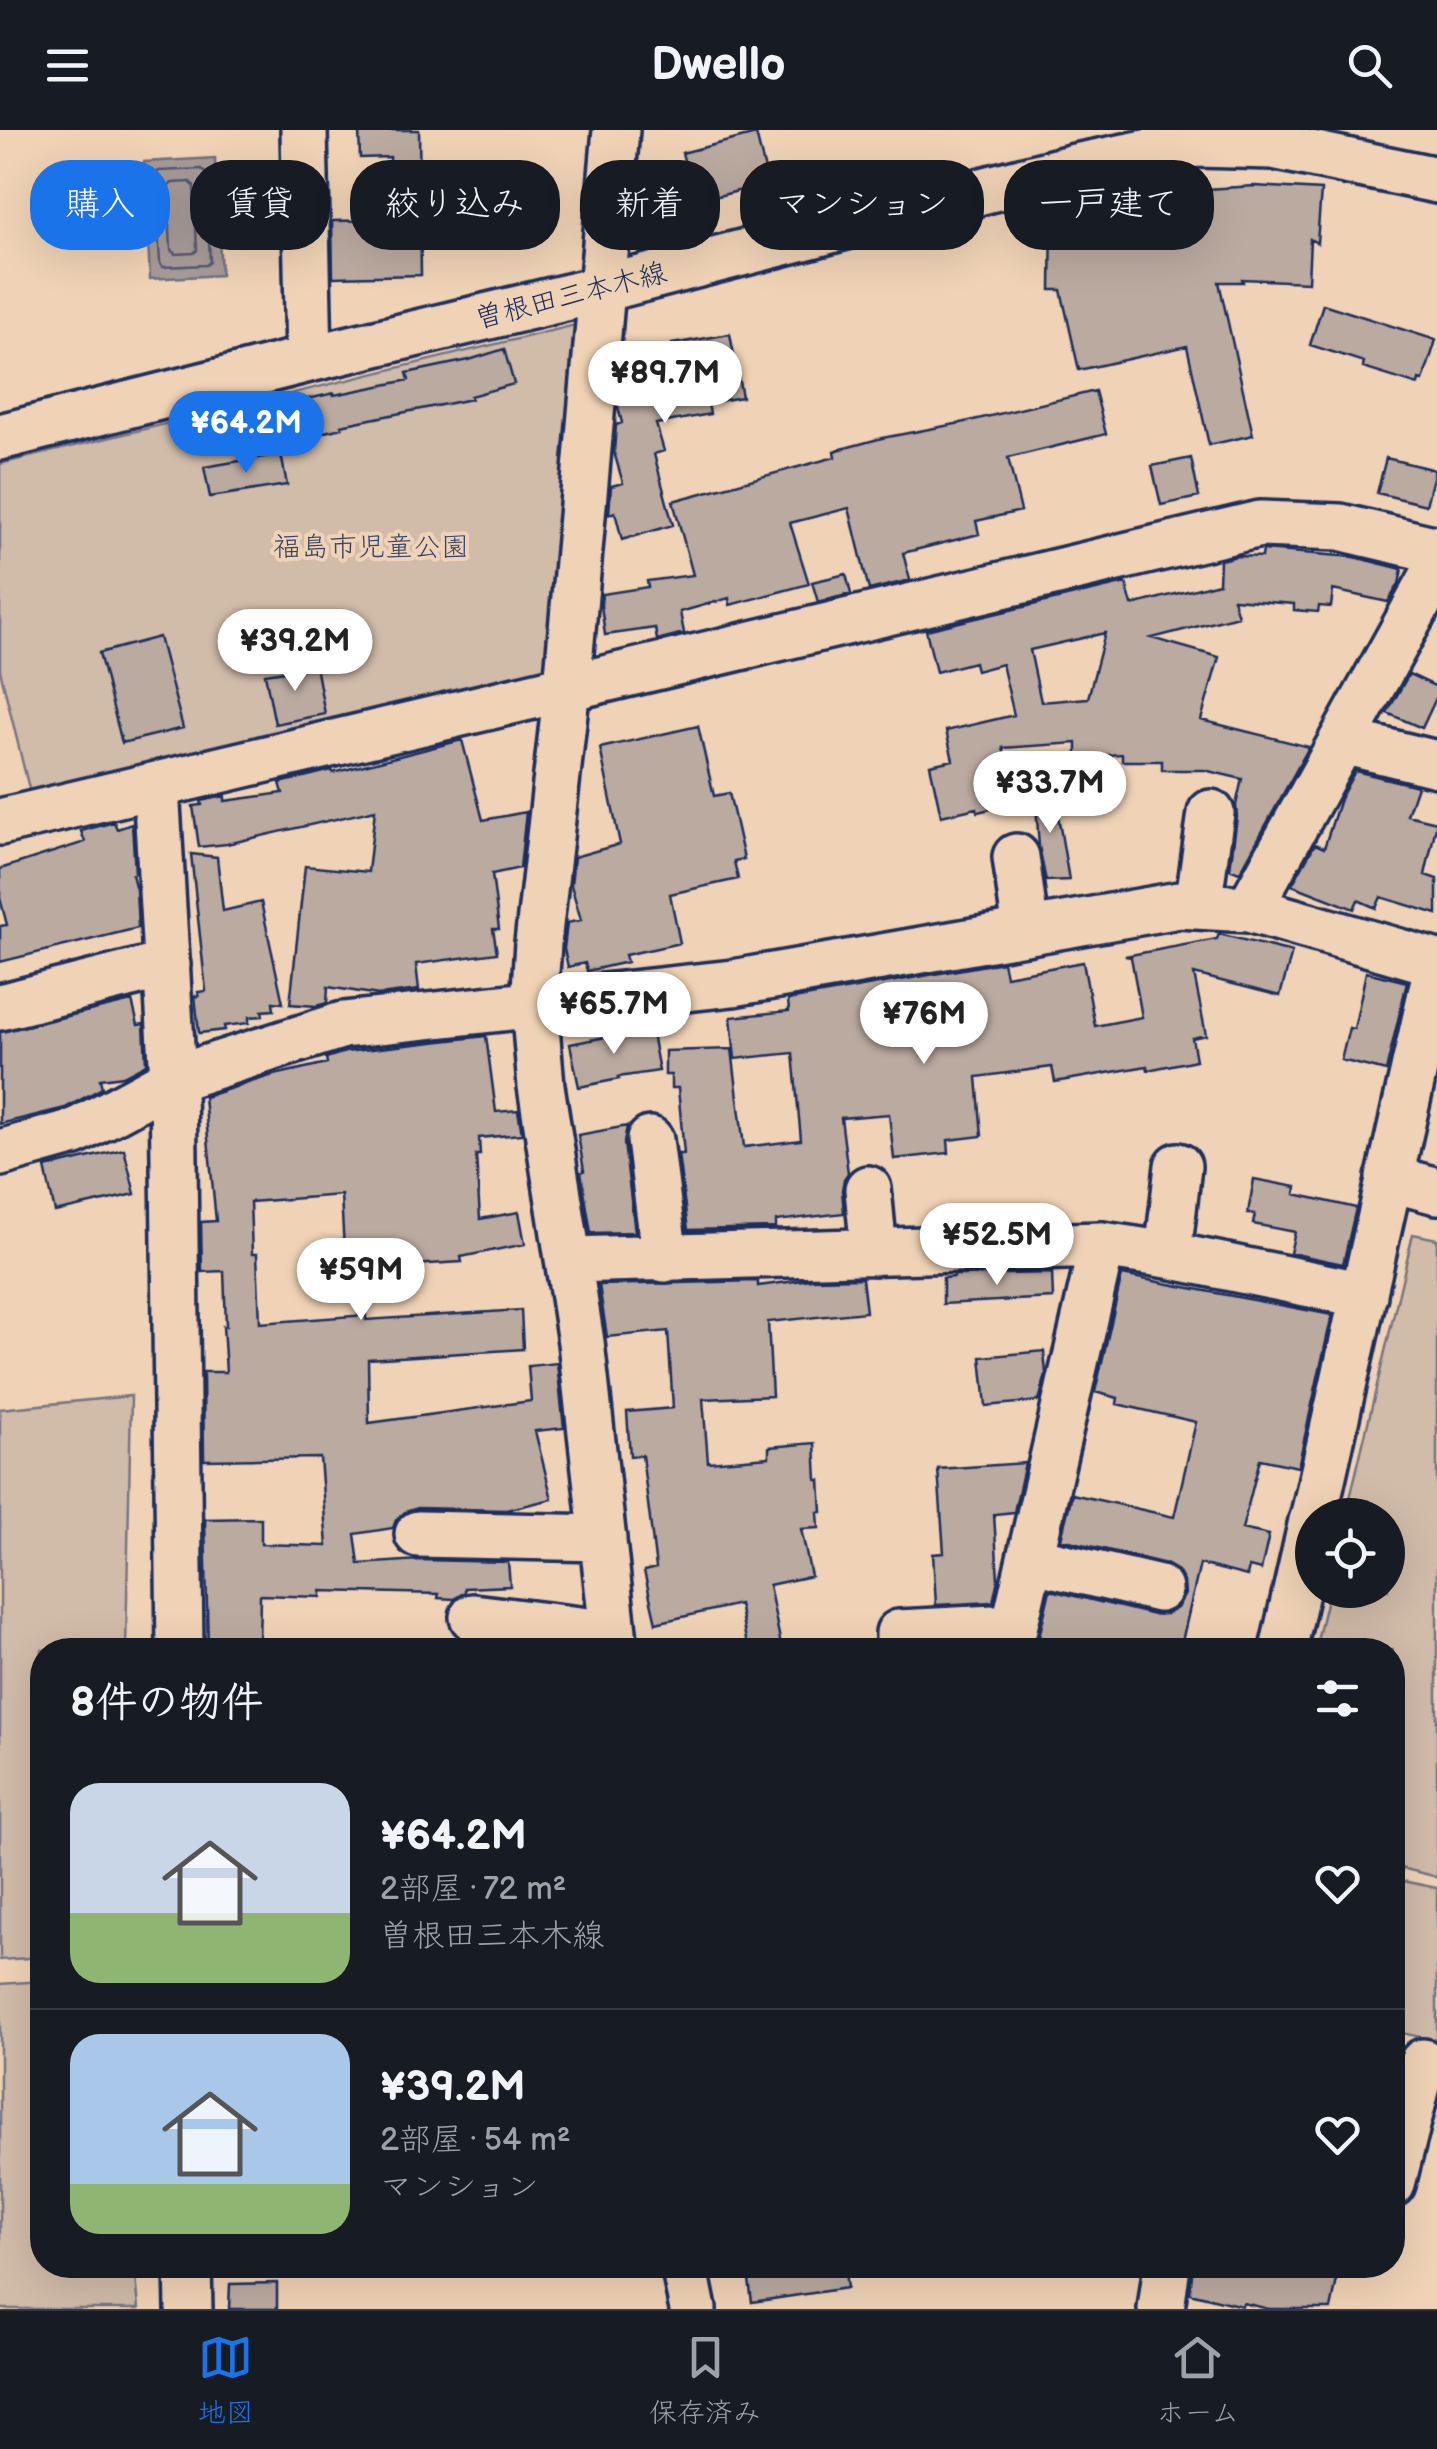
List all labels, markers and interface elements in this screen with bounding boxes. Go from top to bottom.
icon: menu [40,38,95,93]
text: Dwello [651,38,786,93]
icon: search [1342,38,1397,93]
chip: 購入 [30,160,170,250]
chip: 賃貸 [190,160,330,250]
chip: 絞り込み [350,160,560,250]
chip: 新着 [580,160,720,250]
chip: マンション [740,160,984,250]
chip: 一戸建て [1004,160,1214,250]
street label: 曽根田三本木線 [472,256,670,336]
pin: ¥89.7M [584,341,746,426]
text: ¥89.7M [610,354,720,393]
pin: ¥64.2M [165,391,327,476]
text: ¥64.2M [190,404,302,443]
park label: 福島市児童公園 [273,531,469,564]
pin: ¥39.2M [214,609,376,694]
text: ¥39.2M [240,622,350,661]
pin: ¥33.7M [969,751,1131,836]
text: ¥33.7M [995,764,1105,803]
pin: ¥65.7M [533,972,695,1057]
pin: ¥76M [865,982,983,1067]
text: ¥65.7M [559,985,669,1024]
text: ¥76M [882,995,966,1034]
pin: ¥52.5M [916,1203,1078,1288]
text: ¥52.5M [942,1216,1052,1255]
pin: ¥59M [302,1238,420,1323]
text: ¥59M [319,1251,403,1290]
map controls [1295,1498,1405,1608]
button: locate [1295,1498,1405,1608]
icon: filters [1310,1671,1365,1726]
text: 8件の物件 [70,1678,263,1729]
text: ¥64.2M [380,1811,527,1862]
icon: home [150,1823,270,1943]
icon: heart [1310,1856,1365,1911]
text: 2部屋 · 72 m² [380,1870,566,1909]
text: 曽根田三本木線 [380,1917,604,1956]
text: ¥39.2M [380,2062,526,2113]
icon: home [150,2074,270,2194]
icon: heart [1310,2107,1365,2162]
text: 2部屋 · 54 m² [380,2121,571,2160]
text: マンション [380,2168,539,2207]
tab: 地図 [198,2330,254,2430]
tab: 保存済み [649,2330,761,2430]
tab: ホーム [1156,2330,1239,2430]

